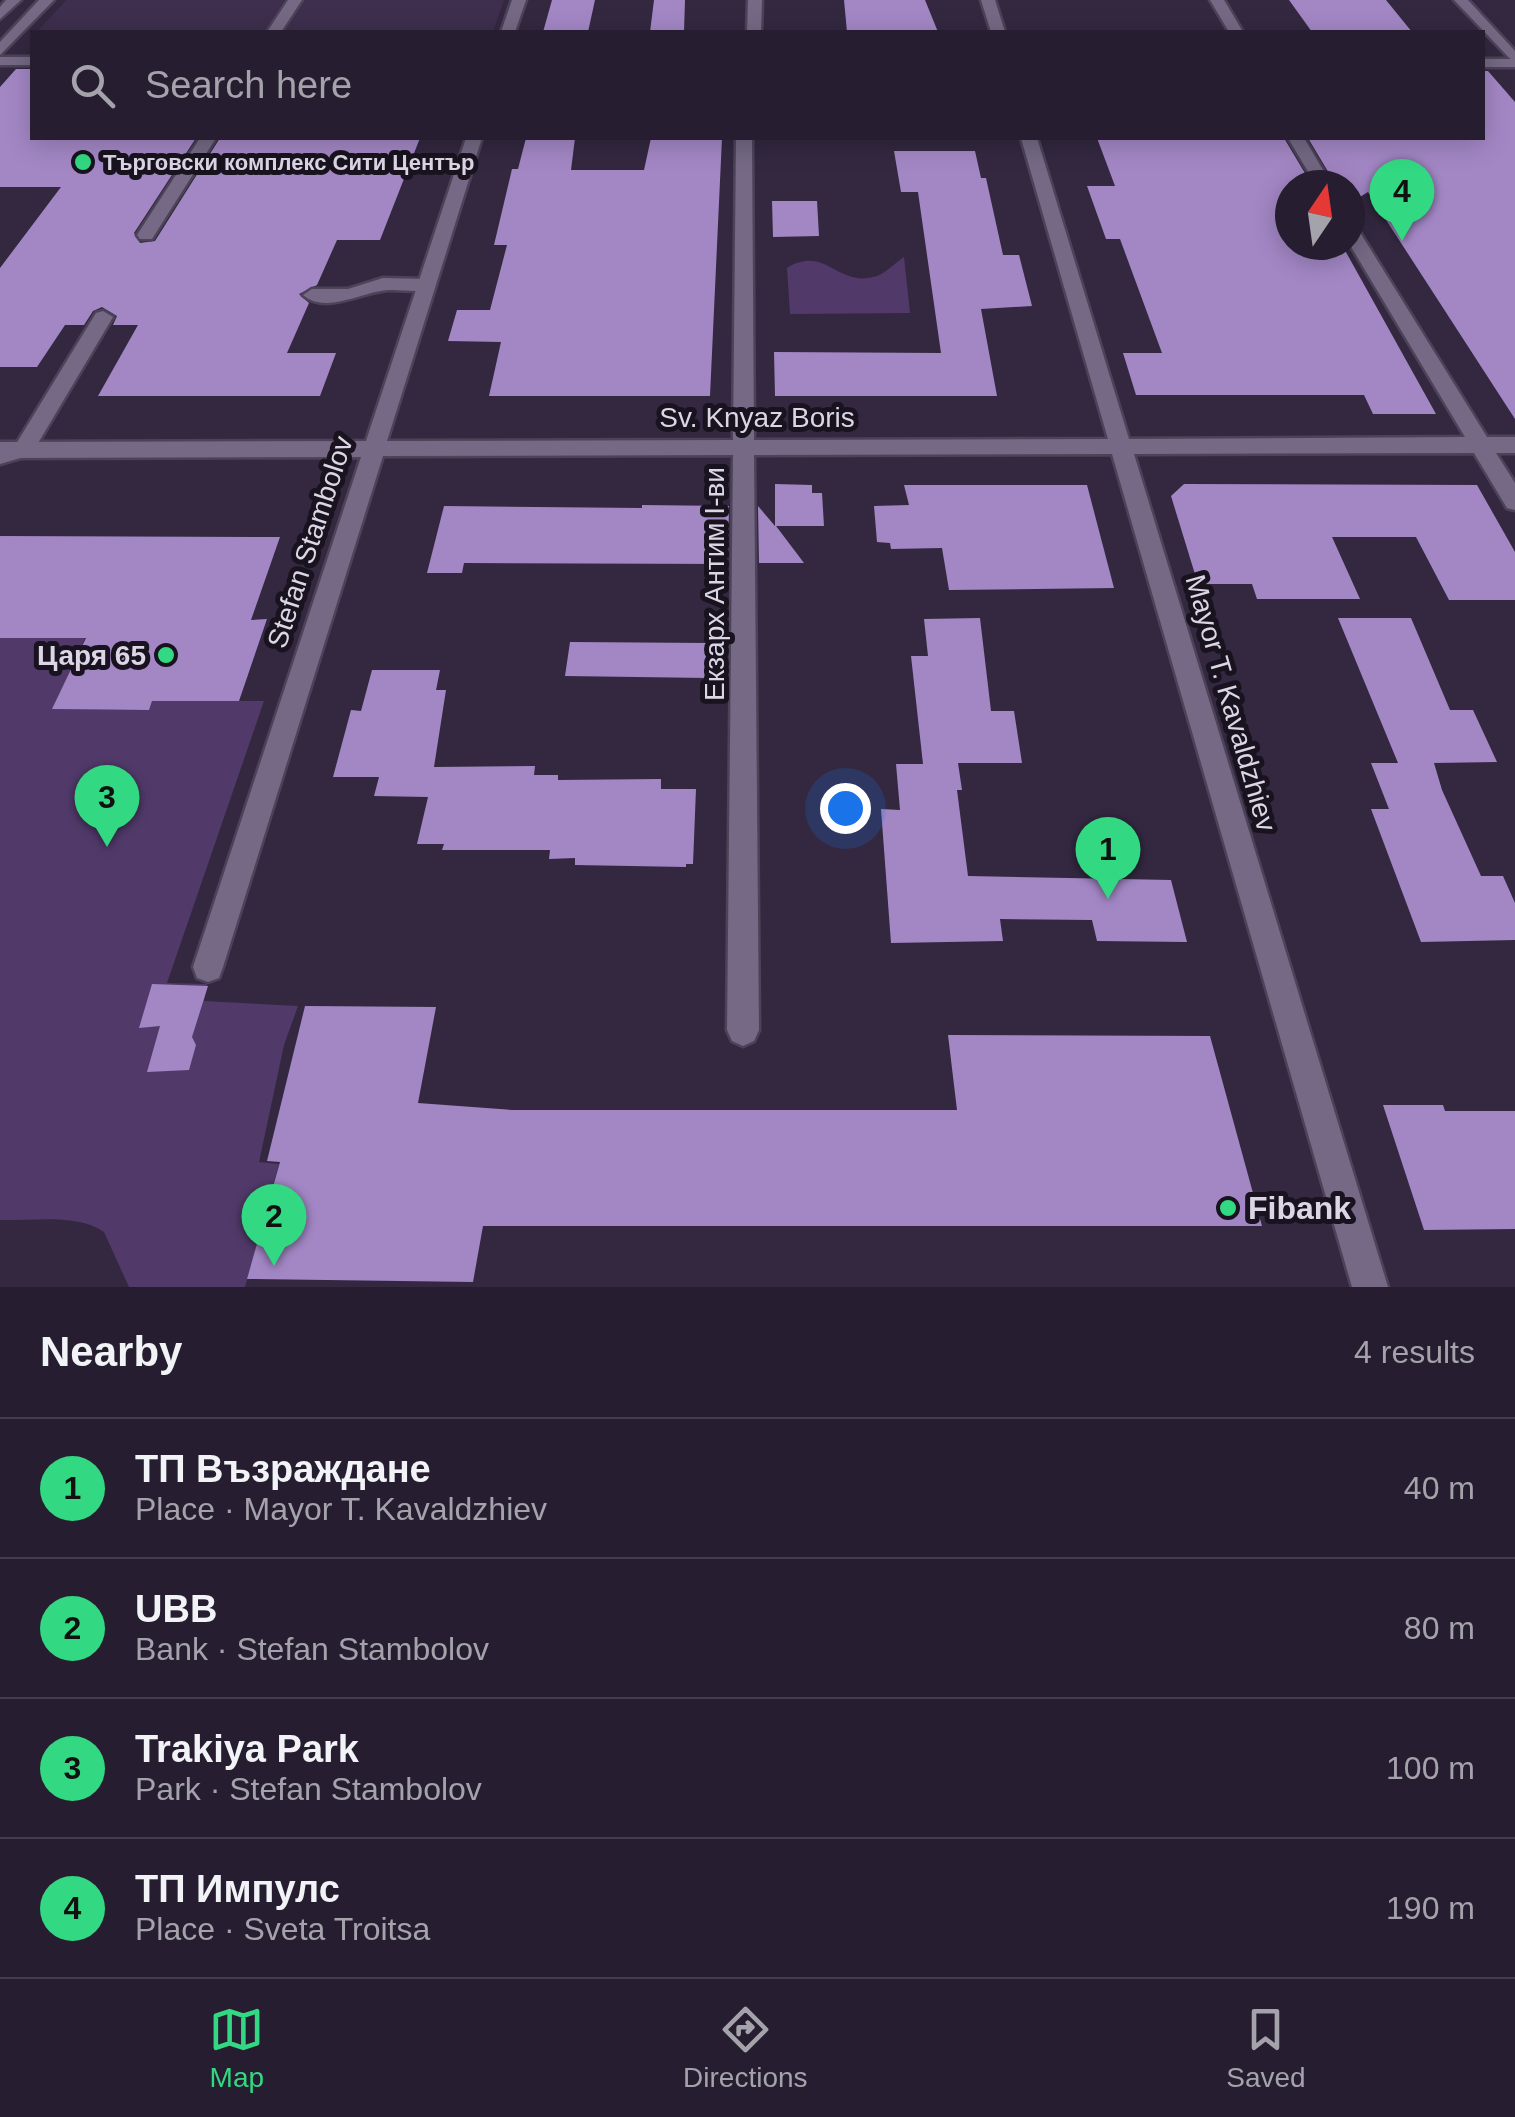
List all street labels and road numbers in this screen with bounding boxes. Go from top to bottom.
street label: Sv. Knyaz Boris [659,402,855,433]
street label: Stefan Stambolov [261,432,359,652]
street label: Екзарх Антим I-ви [699,467,730,701]
street label: Mayor T. Kavaldzhiev [1179,571,1283,835]

